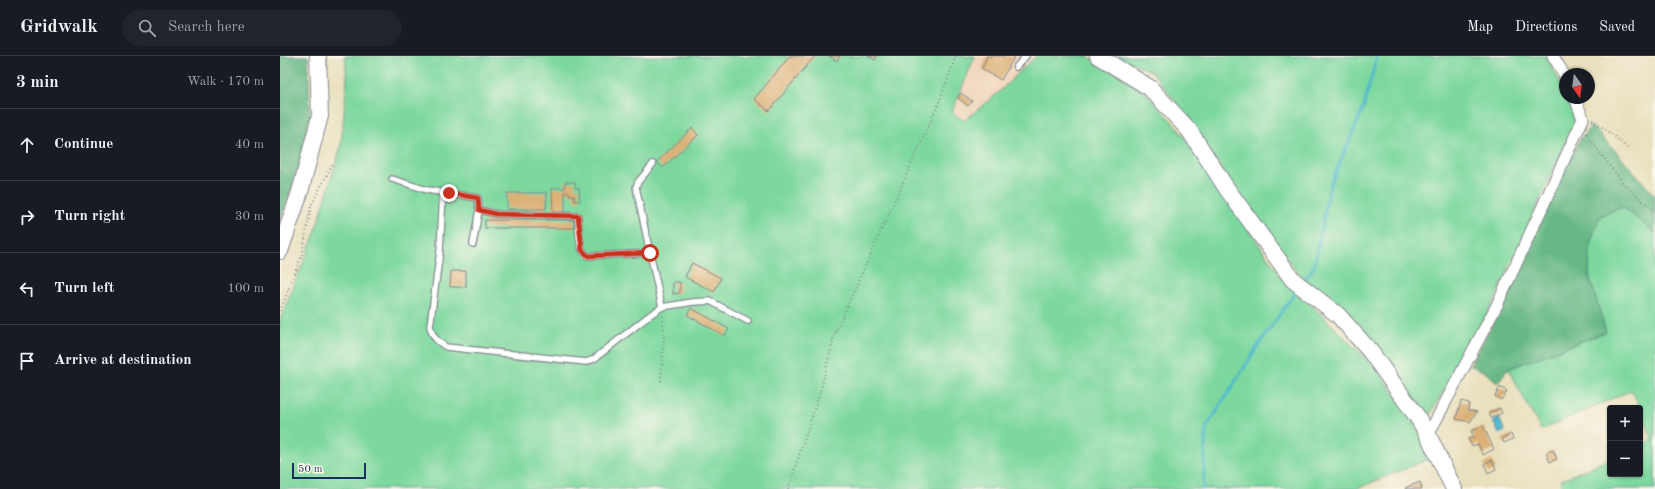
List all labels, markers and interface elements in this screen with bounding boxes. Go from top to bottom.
search box [122,10,402,46]
icon: search [136,17,158,39]
text: Gridwalk [20,18,98,37]
text: Search here [168,20,245,35]
text: Map [1467,20,1493,34]
text: Directions [1515,20,1577,34]
text: Saved [1599,20,1635,34]
north arrow [1559,68,1595,104]
text: 3 min [16,74,59,91]
text: Walk · 170 m [187,75,264,88]
icon: ahead [16,134,38,156]
text: Continue [54,137,113,152]
text: 40 m [235,138,264,151]
route end [440,184,458,202]
icon: right [16,206,38,228]
text: Turn right [54,209,125,224]
text: 30 m [235,210,264,223]
route start [641,244,659,262]
icon: left [16,278,38,300]
text: Turn left [54,281,114,296]
text: 100 m [227,282,264,295]
icon: arrive [16,350,38,372]
text: Arrive at destination [54,353,192,368]
map controls [1607,405,1643,477]
button: + [1607,405,1643,441]
button: − [1607,441,1643,477]
scale bar [292,461,366,480]
text: 50 m [298,464,323,475]

